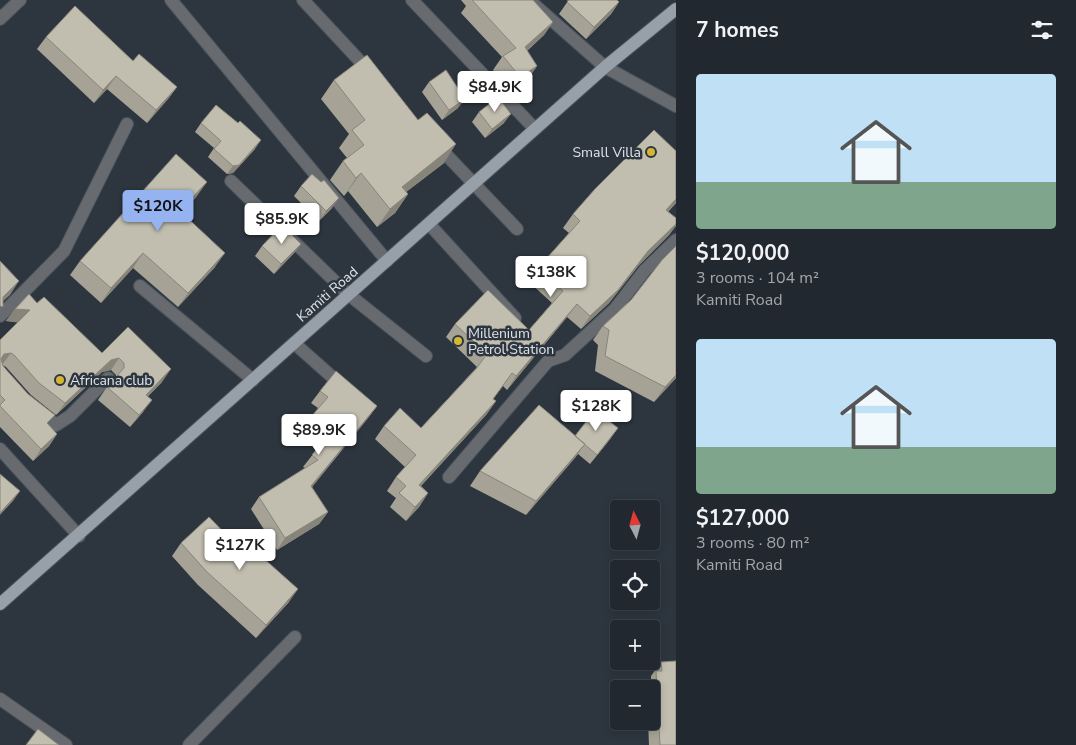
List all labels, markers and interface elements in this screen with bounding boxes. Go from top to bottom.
text: 7 homes [696,16,779,44]
icon: filters [1028,16,1056,44]
pin: $84.9K [454,70,536,113]
text: $84.9K [469,76,522,98]
icon: home [831,107,921,197]
place label: Small Villa [572,143,641,162]
marker: Small Villa [645,146,657,158]
pin: $120K [123,190,193,232]
text: $120K [133,195,183,217]
pin: $85.9K [241,202,323,245]
text: $85.9K [256,208,309,230]
text: $120,000 [696,239,789,267]
pin: $138K [516,256,586,298]
text: $138K [526,261,576,283]
street label: Kamiti Road [293,262,362,326]
text: 3 rooms · 104 m² [696,267,819,289]
text: Kamiti Road [696,289,783,311]
place label: Millenium Petrol Station [468,324,554,359]
marker: Millenium Petrol Station [452,335,464,347]
place label: Africana club [70,371,152,390]
icon: home [831,372,921,462]
marker: Africana club [54,374,66,386]
pin: $128K [561,390,631,432]
text: $128K [571,395,621,417]
pin: $89.9K [278,414,360,456]
text: $89.9K [293,419,346,441]
north arrow [610,500,660,550]
map controls [610,500,660,730]
text: $127,000 [696,504,789,532]
pin: $127K [205,528,275,571]
text: 3 rooms · 80 m² [696,532,809,554]
text: $127K [215,534,265,556]
text: Kamiti Road [696,554,783,576]
button: locate [610,560,660,610]
button: + [610,620,660,670]
button: − [610,680,660,730]

